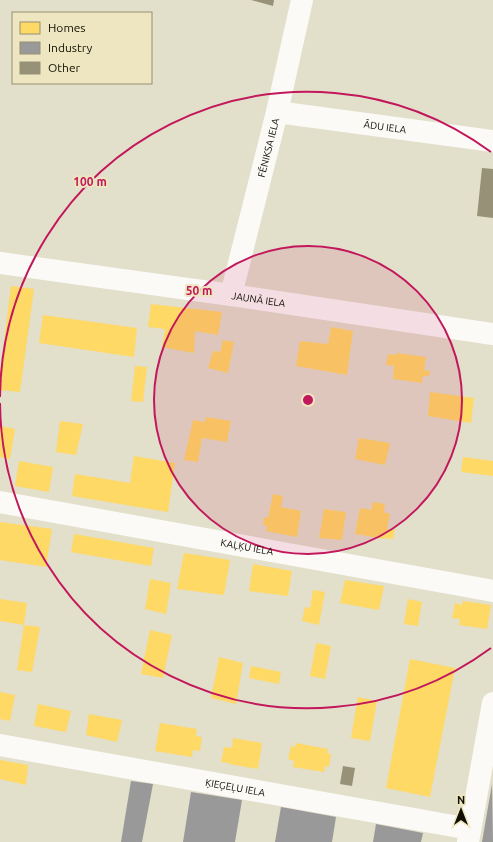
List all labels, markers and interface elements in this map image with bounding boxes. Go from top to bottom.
legend [12,12,152,84]
text: Homes [48,21,86,34]
text: Industry [48,41,93,54]
text: Other [48,61,81,74]
street label: FĒNIKSA IELA [255,116,281,178]
street label: ĀDU IELA [363,118,407,135]
text: 100 m [73,175,107,188]
text: 50 m [186,284,212,297]
street label: JAUNĀ IELA [231,290,287,309]
centre of rings [301,393,315,407]
street label: KAĻĶU IELA [220,536,275,557]
street label: ĶIEĢEĻU IELA [204,776,267,798]
north arrow [441,790,481,830]
text: N [457,794,465,806]

